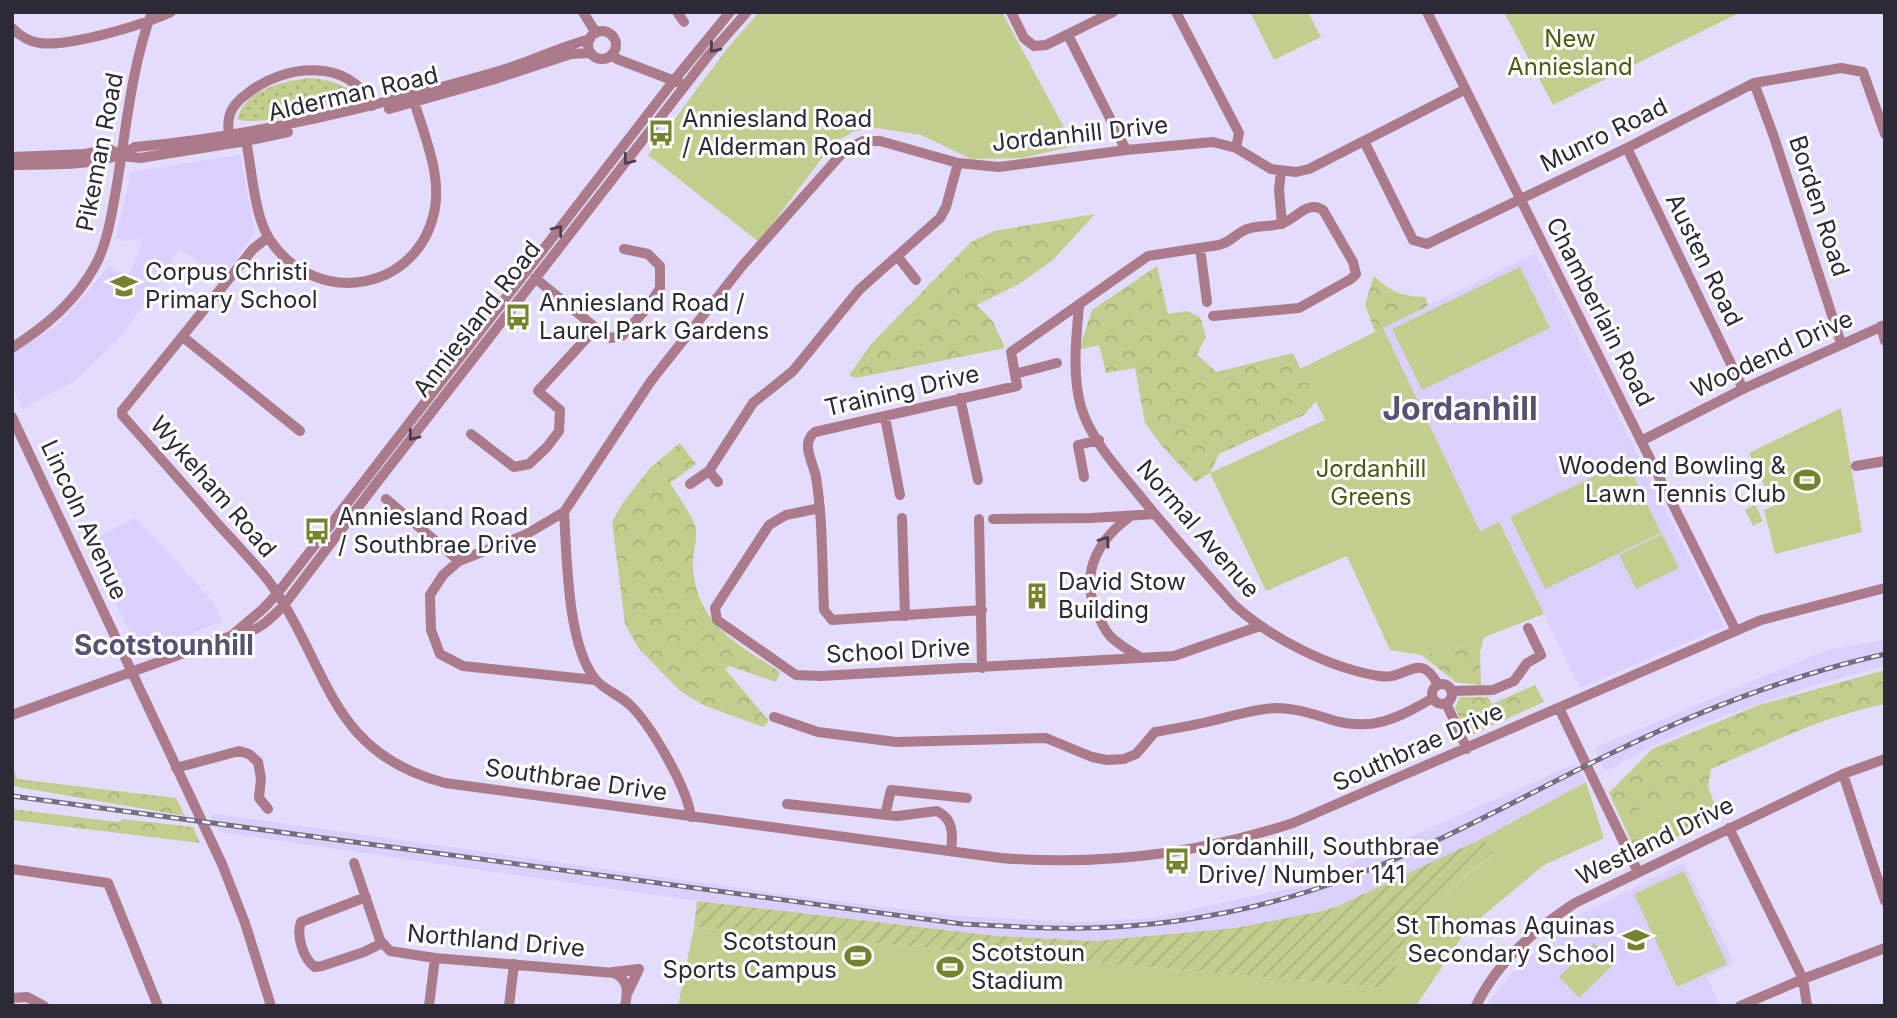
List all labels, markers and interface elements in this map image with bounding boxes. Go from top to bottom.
park label: New Anniesland [1507,24,1633,81]
one-way arrow [710,40,722,53]
street label: Alderman Road [265,60,441,127]
street label: Pikeman Road [70,70,129,234]
street label: Munro Road [1536,91,1672,178]
place label: Anniesland Road / Alderman Road [682,104,872,161]
street label: Jordanhill Drive [990,110,1169,157]
bus stop icon: Anniesland Road / Alderman Road [646,118,676,148]
street label: Borden Road [1783,132,1856,280]
one-way arrow [623,152,636,165]
street label: Austen Road [1660,189,1749,331]
street label: Chamberlain Road [1540,212,1661,411]
one-way arrow [550,225,563,237]
street label: Anniesland Road [407,235,547,403]
place label: Corpus Christi Primary School [145,257,318,314]
school or university icon: Corpus Christi Primary School [109,271,139,301]
place label: Anniesland Road / Laurel Park Gardens [539,288,769,345]
bus stop icon: Anniesland Road / Laurel Park Gardens [503,302,533,332]
street label: Woodend Drive [1686,303,1857,404]
street label: Training Drive [822,359,982,422]
district label: Jordanhill [1382,389,1538,428]
street label: Wykeham Road [144,410,282,563]
one-way arrow [408,429,421,441]
street label: Lincoln Avenue [35,435,134,604]
place label: Woodend Bowling & Lawn Tennis Club [1558,451,1787,508]
street label: Normal Avenue [1131,454,1266,604]
park label: Jordanhill Greens [1316,454,1426,511]
sports icon: Woodend Bowling & Lawn Tennis Club [1792,465,1822,495]
place label: Anniesland Road / Southbrae Drive [338,502,537,559]
bus stop icon: Anniesland Road / Southbrae Drive [302,516,332,546]
one-way arrow [1097,536,1109,549]
place label: David Stow Building [1058,567,1186,624]
building icon: David Stow Building [1022,581,1052,611]
district label: Scotstounhill [74,628,254,662]
street label: School Drive [825,632,971,669]
street label: Southbrae Drive [1328,696,1508,797]
street label: Southbrae Drive [483,752,669,807]
street label: Westland Drive [1571,790,1738,891]
place label: Jordanhill, Southbrae Drive/ Number 141 [1198,832,1440,889]
bus stop icon: Jordanhill, Southbrae Drive/ Number 141 [1162,846,1192,876]
place label: St Thomas Aquinas Secondary School [1395,911,1615,968]
street label: Northland Drive [406,918,586,963]
school or university icon: St Thomas Aquinas Secondary School [1621,925,1651,955]
place label: Scotstoun Sports Campus [662,927,837,984]
place label: Scotstoun Stadium [971,938,1085,995]
sports icon: Scotstoun Sports Campus [843,941,873,971]
sports icon: Scotstoun Stadium [935,952,965,982]

